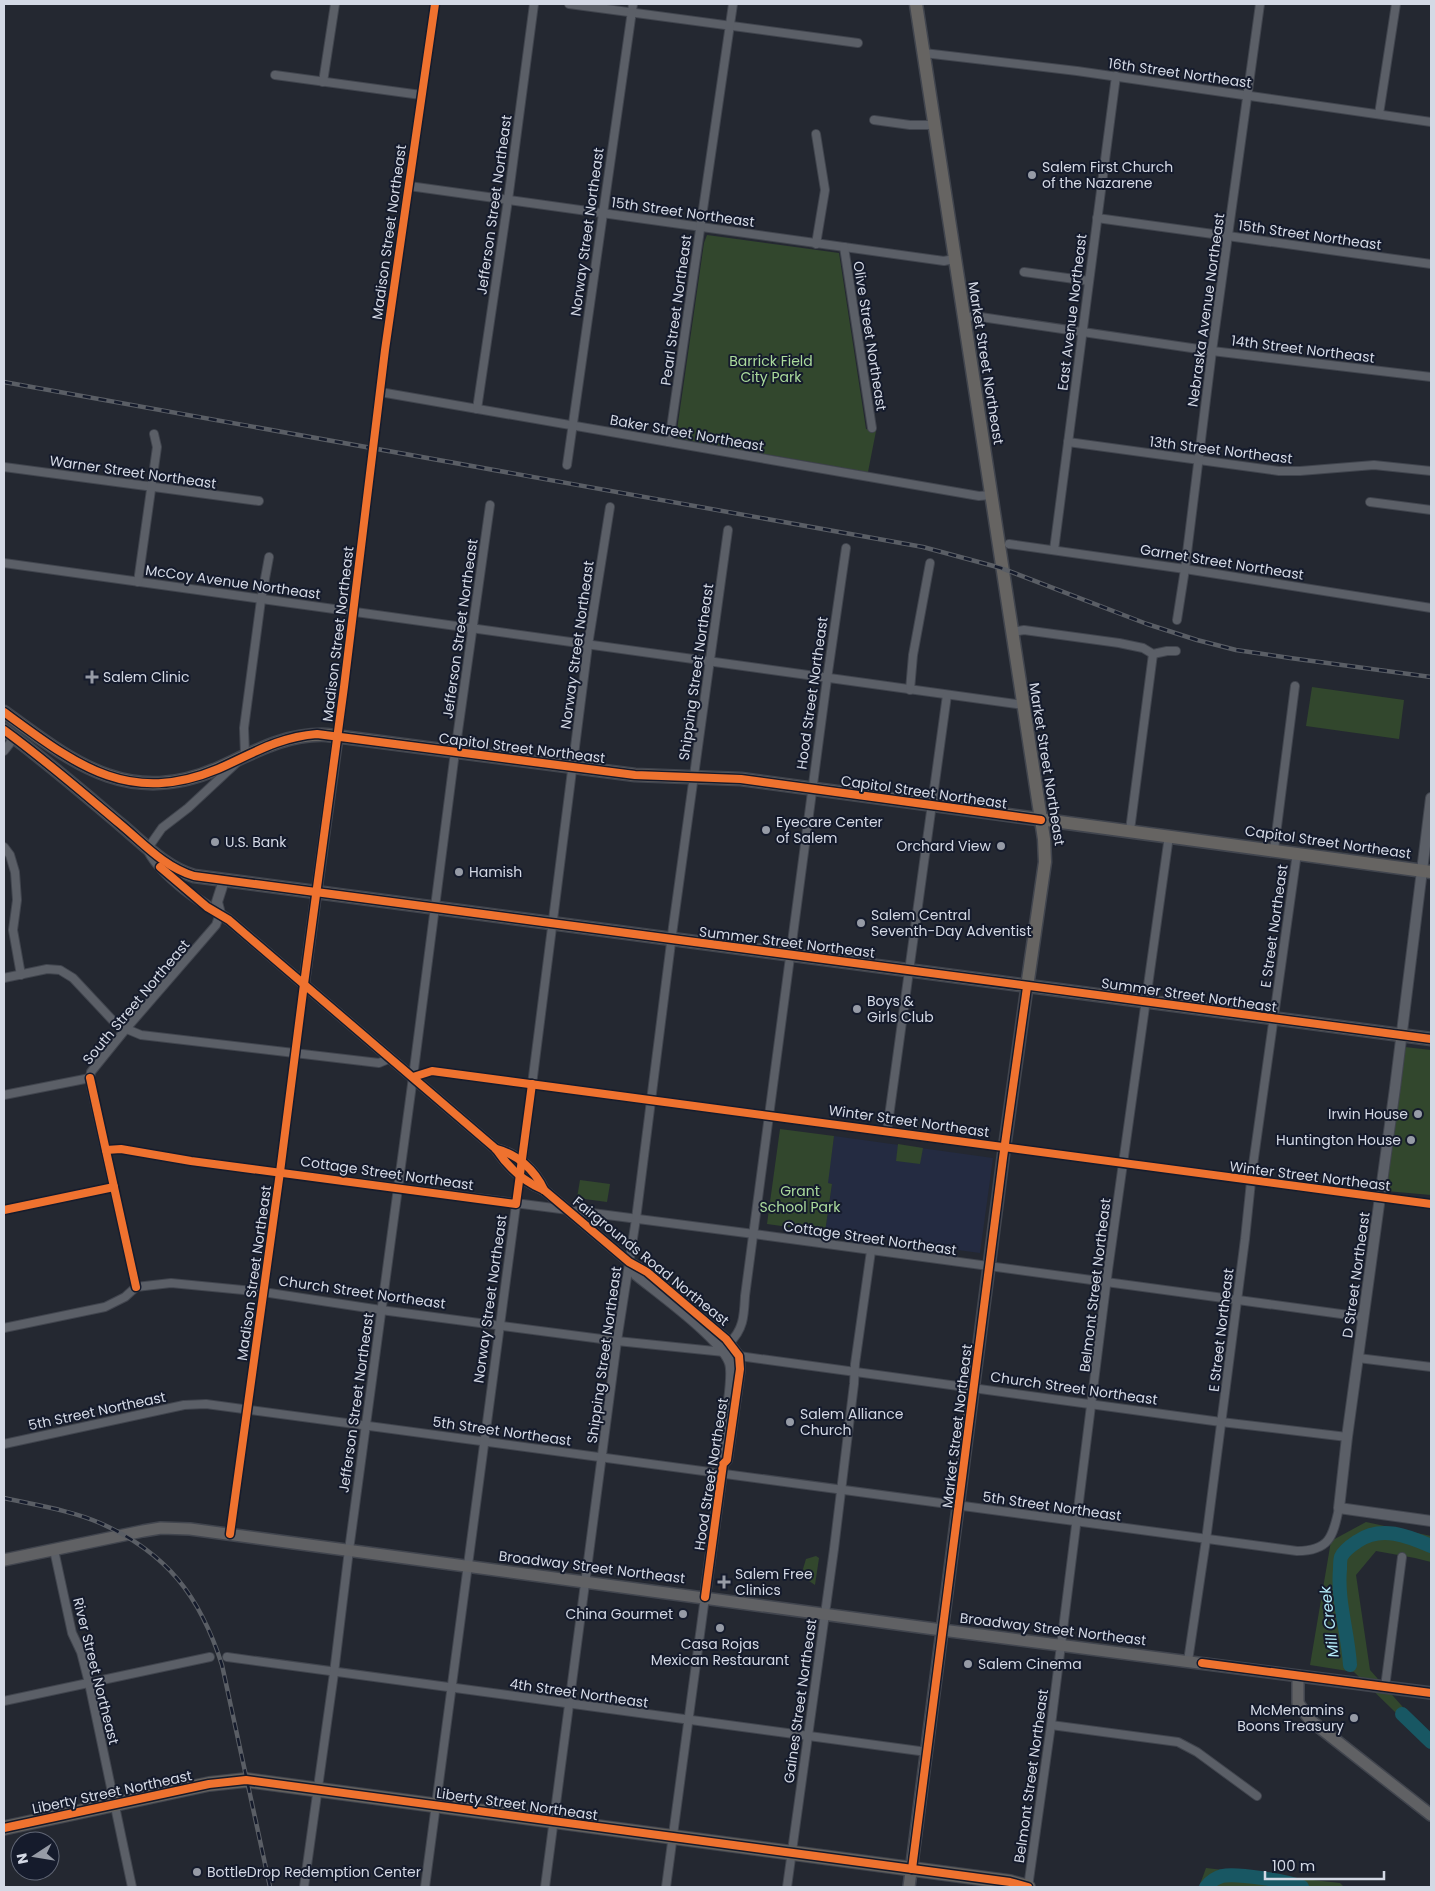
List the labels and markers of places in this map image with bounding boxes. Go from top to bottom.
place label: Salem First Church of the Nazarene [1042,157,1173,193]
marker: Salem First Church of the Nazarene [1026,169,1038,181]
place label: Salem Clinic [103,667,190,687]
marker: Salem Clinic [85,670,99,684]
place label: Eyecare Center of Salem [776,812,883,848]
marker: Eyecare Center of Salem [760,824,772,836]
place label: U.S. Bank [225,832,287,852]
marker: U.S. Bank [209,836,221,848]
place label: Orchard View [896,836,992,856]
marker: Orchard View [995,840,1007,852]
place label: Hamish [469,862,522,882]
marker: Hamish [453,866,465,878]
place label: Salem Central Seventh-Day Adventist [871,905,1031,941]
marker: Salem Central Seventh-Day Adventist [855,917,867,929]
place label: Boys & Girls Club [867,991,934,1027]
marker: Boys & Girls Club [851,1003,863,1015]
place label: Irwin House [1328,1104,1408,1124]
marker: Irwin House [1412,1108,1424,1120]
place label: Huntington House [1276,1130,1401,1150]
marker: Huntington House [1405,1134,1417,1146]
place label: Salem Alliance Church [800,1404,904,1440]
marker: Salem Alliance Church [784,1416,796,1428]
place label: Salem Free Clinics [735,1564,813,1600]
marker: Salem Free Clinics [717,1575,731,1589]
place label: China Gourmet [565,1604,673,1624]
marker: China Gourmet [677,1608,689,1620]
marker: Casa Rojas Mexican Restaurant [714,1622,726,1634]
place label: Casa Rojas Mexican Restaurant [651,1634,789,1670]
place label: Salem Cinema [978,1654,1082,1674]
marker: Salem Cinema [962,1658,974,1670]
place label: McMenamins Boons Treasury [1237,1700,1344,1736]
marker: McMenamins Boons Treasury [1348,1712,1360,1724]
place label: BottleDrop Redemption Center [207,1862,421,1882]
marker: BottleDrop Redemption Center [191,1866,203,1878]

